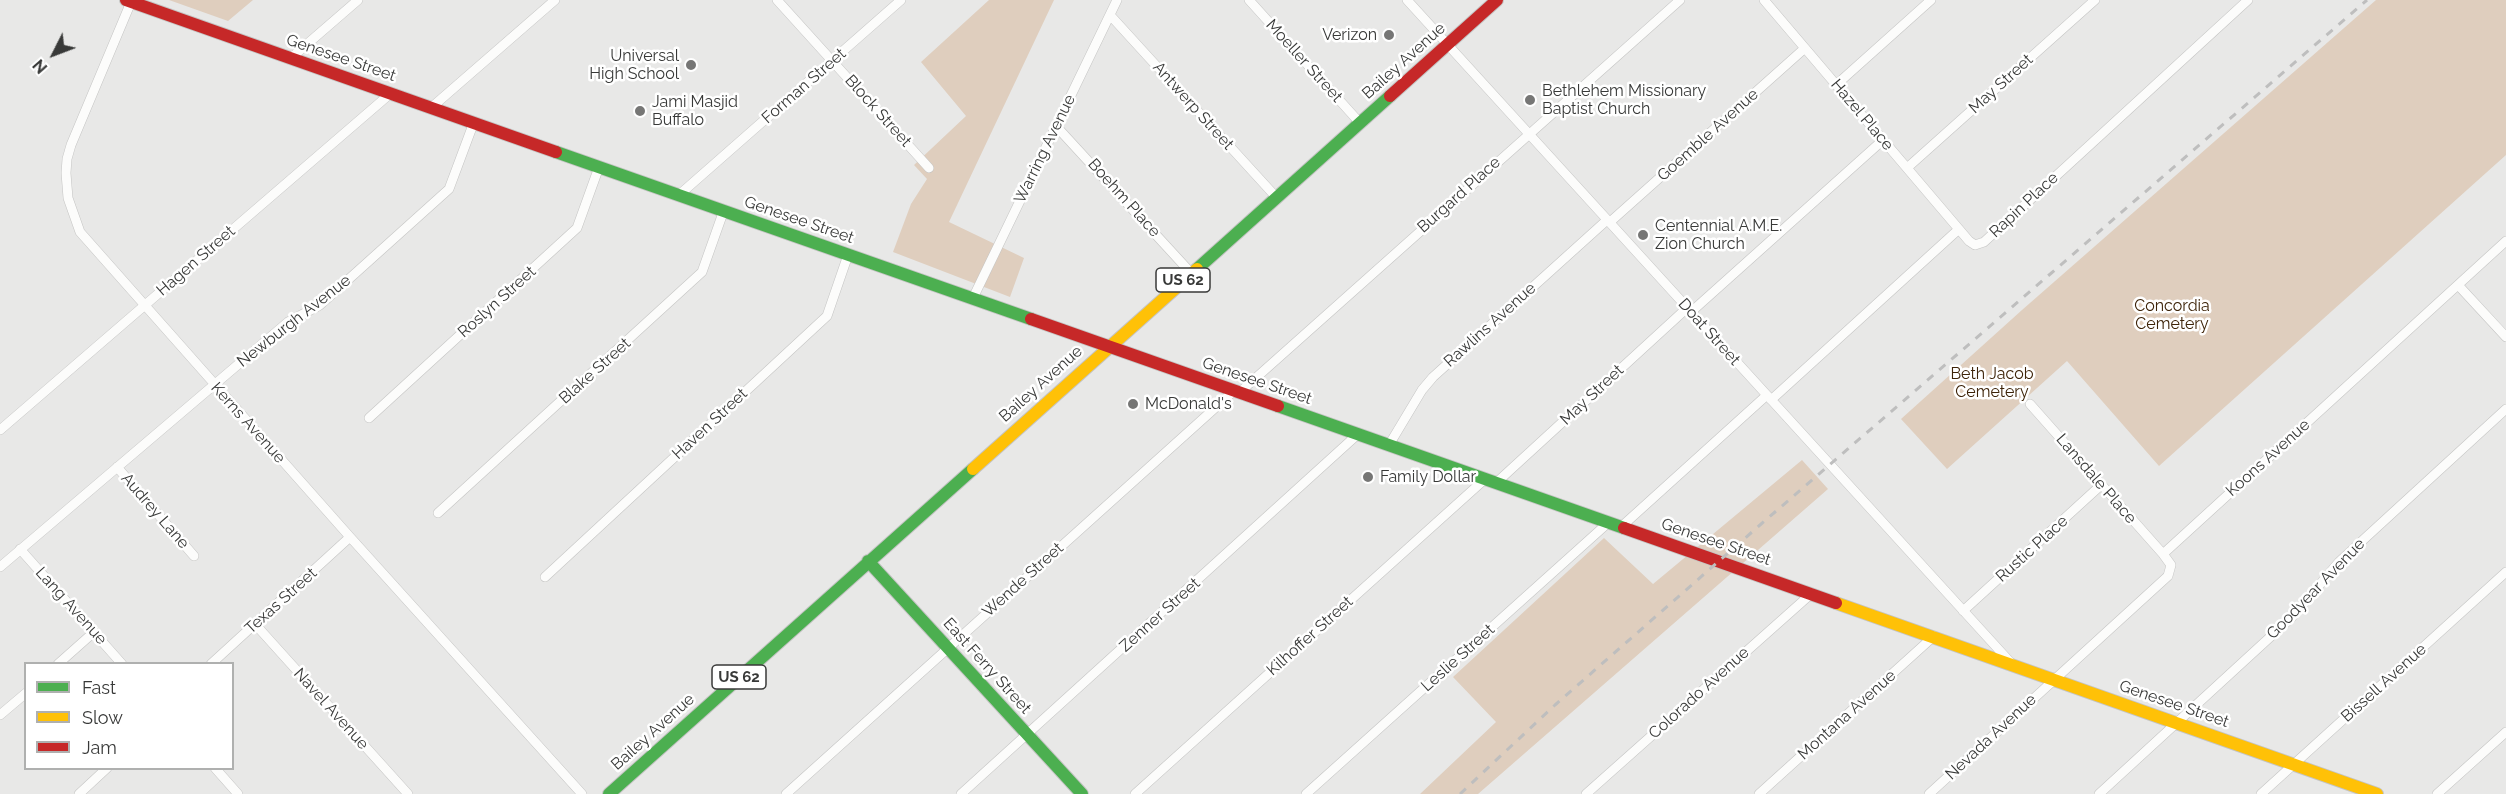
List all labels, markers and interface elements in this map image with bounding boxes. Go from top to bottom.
street label: Moeller Street [1262,16,1346,106]
street label: Bailey Avenue [1358,19,1450,103]
north arrow [24,24,84,84]
place label: Verizon [1322,25,1377,45]
marker: Verizon [1382,28,1396,42]
street label: Genesee Street [284,30,398,86]
street label: Forman Street [758,44,850,128]
place label: Universal High School [589,46,679,84]
street label: May Street [1965,50,2037,118]
text: N [29,55,51,77]
marker: Universal High School [684,58,698,72]
street label: Antwerp Street [1149,58,1237,154]
street label: Block Street [841,71,915,151]
street label: Hazel Place [1827,75,1897,155]
place label: Bethlehem Missionary Baptist Church [1542,81,1706,119]
street label: Goemble Avenue [1654,85,1762,185]
street label: Warring Avenue [1010,91,1080,207]
place label: Jami Masjid Buffalo [652,92,738,130]
marker: Bethlehem Missionary Baptist Church [1523,93,1537,107]
marker: Jami Masjid Buffalo [633,104,647,118]
street label: Burgard Place [1414,153,1504,237]
street label: Boehm Place [1084,155,1164,241]
street label: Rapin Place [1986,168,2062,242]
street label: Genesee Street [742,192,856,248]
place label: Centennial A.M.E. Zion Church [1655,216,1782,254]
street label: Hagen Street [153,222,239,300]
marker: Centennial A.M.E. Zion Church [1636,228,1650,242]
street label: Roslyn Street [454,262,540,342]
road number: US 62 [1156,268,1210,292]
street label: Newburgh Avenue [233,271,355,371]
street label: Rawlins Avenue [1440,279,1540,371]
street label: Doat Street [1674,295,1744,369]
park label: Concordia Cemetery [2134,296,2210,334]
street label: Blake Street [555,334,635,408]
street label: Bailey Avenue [995,342,1087,426]
street label: Genesee Street [1200,353,1314,409]
street label: May Street [1556,361,1628,429]
park label: Beth Jacob Cemetery [1950,364,2034,402]
street label: Kerns Avenue [207,379,289,467]
street label: Haven Street [668,384,752,464]
place label: McDonald's [1145,394,1232,414]
marker: McDonald's [1126,397,1140,411]
street label: Koons Avenue [2222,415,2314,501]
street label: Lansdale Place [2052,430,2140,528]
place label: Family Dollar [1380,467,1476,487]
street label: Audrey Lane [117,469,193,553]
marker: Family Dollar [1361,470,1375,484]
street label: Rustic Place [1992,512,2072,586]
street label: Genesee Street [1659,514,1773,570]
street label: Goodyear Avenue [2263,535,2369,643]
street label: Wende Street [979,539,1067,621]
street label: Lang Avenue [31,563,111,649]
street label: Texas Street [241,564,321,638]
street label: Zenner Street [1116,574,1204,656]
street label: Kilhoffer Street [1263,592,1357,680]
street label: East Ferry Street [939,614,1035,718]
street label: Leslie Street [1417,620,1499,696]
street label: Bissell Avenue [2337,640,2431,726]
street label: Colorado Avenue [1645,643,1753,743]
legend [24,662,234,770]
street label: Navel Avenue [289,664,373,754]
road number: US 62 [712,665,766,689]
street label: Montana Avenue [1794,666,1900,764]
street label: Genesee Street [2117,676,2231,732]
text: Fast [82,677,116,698]
street label: Bailey Avenue [607,690,699,774]
street label: Nevada Avenue [1942,690,2040,784]
text: Slow [82,707,123,728]
text: Jam [82,737,117,758]

